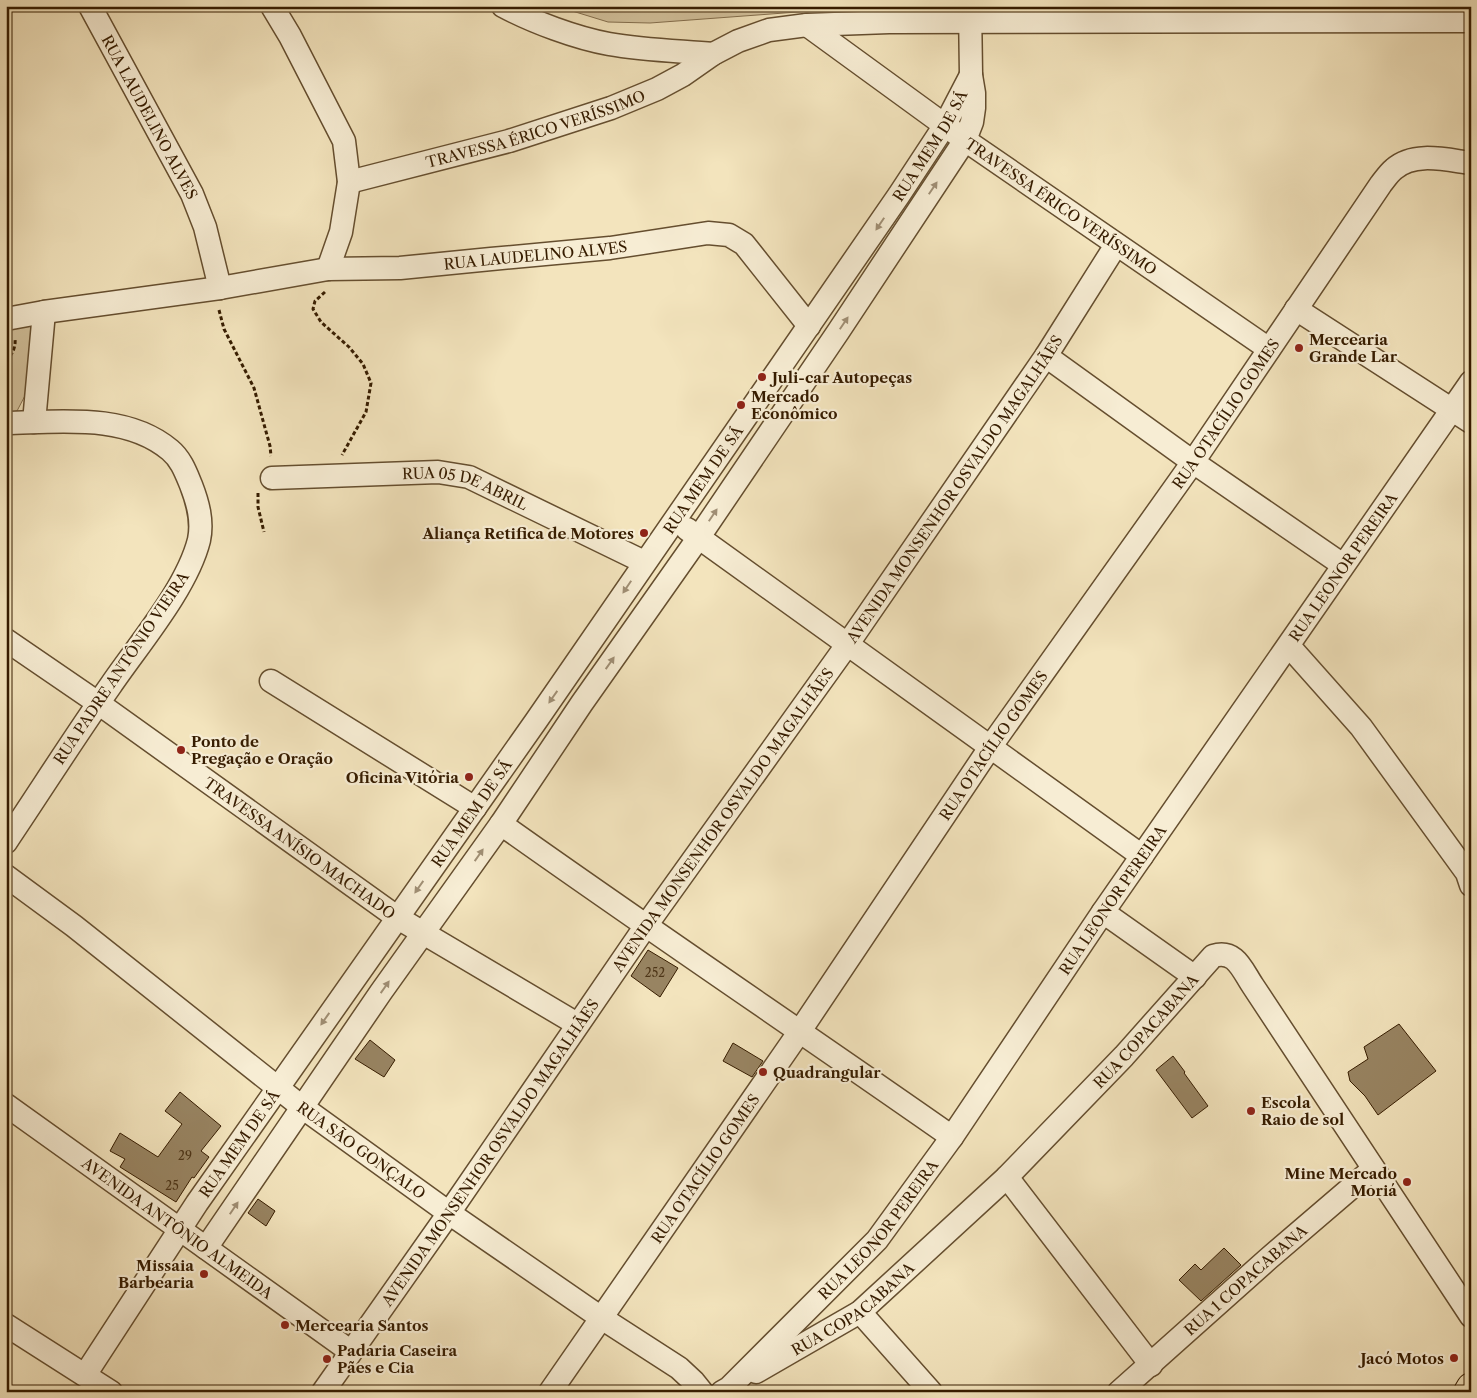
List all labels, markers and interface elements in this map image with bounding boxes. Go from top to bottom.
street label: RUA LAUDELINO ALVES [98,31,202,202]
street label: TRAVESSA ÉRICO VERÍSSIMO [424,85,648,171]
street label: RUA MEM DE SÁ [888,86,971,205]
street label: TRAVESSA ÉRICO VERÍSSIMO [961,133,1161,279]
one-way arrow [929,181,938,194]
one-way arrow [875,217,885,231]
street label: RUA LAUDELINO ALVES [443,236,628,273]
one-way arrow [839,316,849,330]
place label: Mercearia Grande Lar [1309,330,1398,366]
street label: AVENIDA MONSENHOR OSVALDO MAGALHÃES [841,331,1066,647]
street label: RUA OTACÍLIO GOMES [1168,335,1283,492]
marker: Mercearia Grande Lar [1293,342,1305,354]
place label: Juli-car Autopeças [769,368,912,387]
marker: Juli-car Autopeças [756,371,768,383]
place label: Mercado Econômico [751,387,838,423]
marker: Mercado Econômico [735,399,747,411]
street label: RUA MEM DE SÁ [659,421,747,537]
street label: RUA 05 DE ABRIL [402,462,531,514]
street label: RUA LEONOR PEREIRA [1284,488,1401,645]
one-way arrow [708,509,718,522]
place label: Aliança Retifica de Motores [421,524,634,543]
marker: Aliança Retifica de Motores [638,527,650,539]
street label: RUA PADRE ANTÔNIO VIEIRA [49,567,193,768]
one-way arrow [622,581,632,594]
one-way arrow [605,656,615,670]
street label: AVENIDA MONSENHOR OSVALDO MAGALHÃES [607,664,837,976]
street label: RUA OTACÍLIO GOMES [935,667,1051,824]
one-way arrow [548,690,558,703]
place label: Ponto de Pregação e Oração [191,732,333,768]
marker: Ponto de Pregação e Oração [175,744,187,756]
street label: RUA MEM DE SÁ [427,755,516,871]
place label: Oficina Vitória [346,768,459,787]
marker: Oficina Vitória [463,771,475,783]
street label: TRAVESSA ANÍSIO MACHADO [201,773,399,923]
street label: RUA LEONOR PEREIRA [1054,821,1170,978]
one-way arrow [474,848,484,862]
one-way arrow [414,880,424,894]
house number: 252 [645,965,665,980]
street label: RUA COPACABANA [1089,969,1203,1092]
one-way arrow [380,981,390,994]
street label: AVENIDA MONSENHOR OSVALDO MAGALHÃES [377,995,602,1310]
one-way arrow [320,1012,330,1026]
place label: Quadrangular [773,1063,881,1082]
marker: Quadrangular [757,1066,769,1078]
street label: RUA MEM DE SÁ [194,1085,284,1201]
street label: RUA OTACÍLIO GOMES [646,1090,763,1247]
place label: Escola Raio de sol [1261,1093,1344,1129]
street label: RUA SÃO GONÇALO [294,1097,430,1203]
marker: Escola Raio de sol [1245,1105,1257,1117]
house number: 29 [178,1148,192,1163]
street label: AVENIDA ANTÔNIO ALMEIDA [78,1152,278,1303]
street label: RUA LEONOR PEREIRA [814,1155,942,1303]
place label: Mine Mercado Moriá [1285,1164,1397,1200]
marker: Mine Mercado Moriá [1401,1176,1413,1188]
house number: 25 [165,1178,179,1193]
one-way arrow [229,1201,239,1215]
street label: RUA 1 COPACABANA [1180,1220,1311,1339]
place label: Missaia Barbearia [118,1256,194,1292]
street label: RUA COPACABANA [788,1257,918,1359]
marker: Missaia Barbearia [198,1268,210,1280]
place label: Mercearia Santos [295,1316,429,1335]
marker: Mercearia Santos [279,1319,291,1331]
place label: Padaria Caseira Pães e Cia [337,1341,458,1377]
place label: Jacó Motos [1357,1349,1444,1368]
marker: Jacó Motos [1448,1352,1460,1364]
marker: Padaria Caseira Pães e Cia [321,1353,333,1365]

